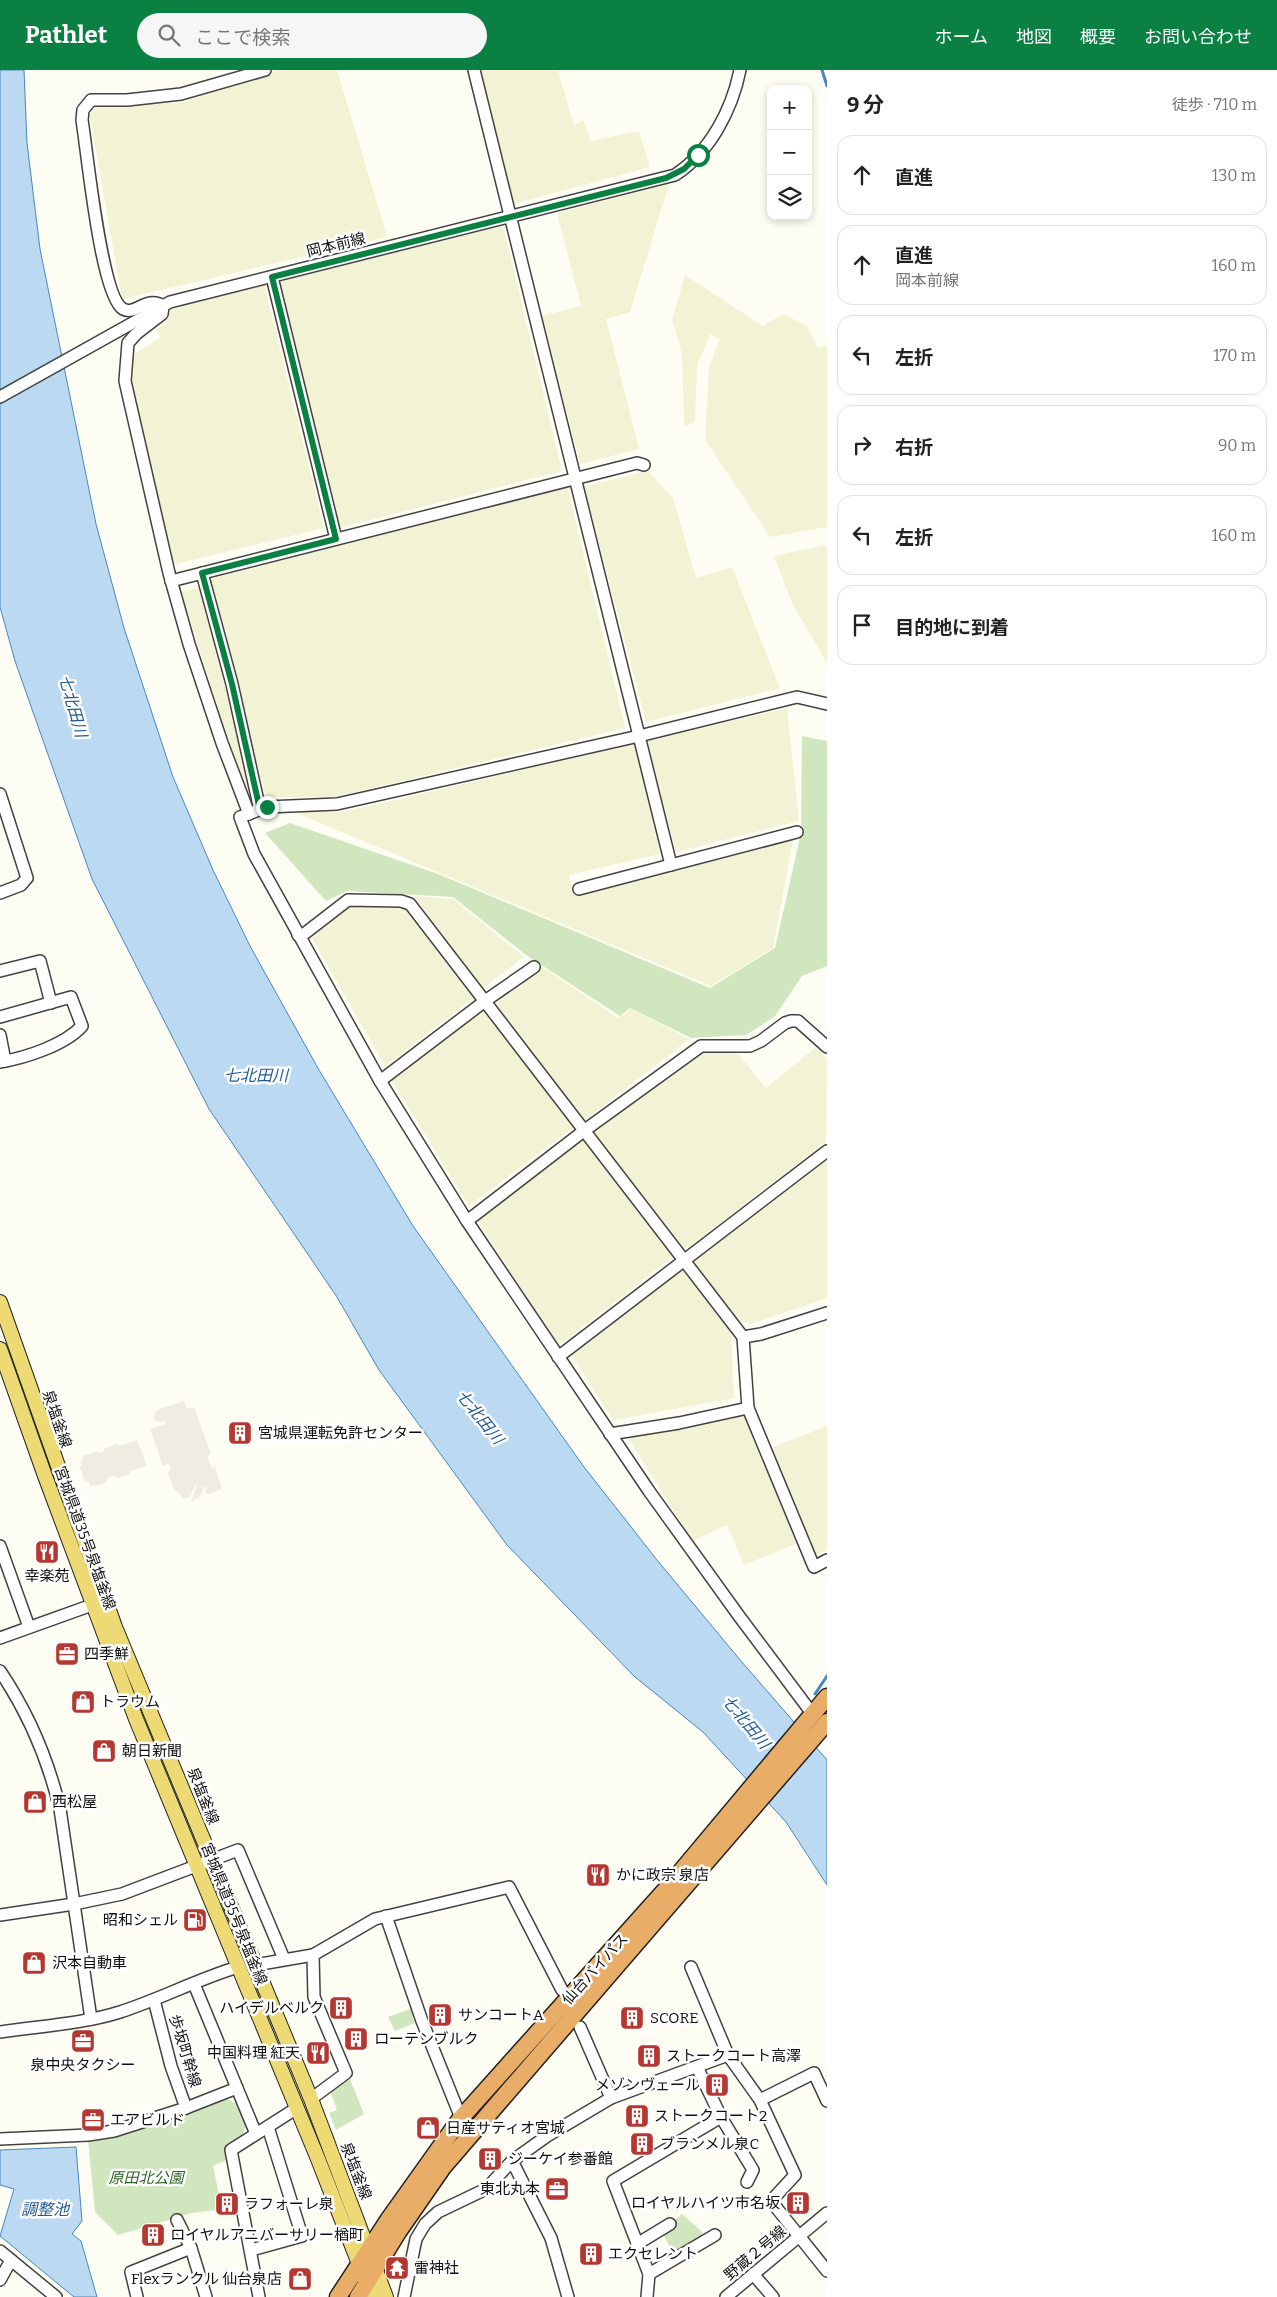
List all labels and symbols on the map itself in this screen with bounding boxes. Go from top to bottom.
route start [687,144,710,167]
street label: 岡本前線 [305,229,367,261]
water label: 七北田川 [55,673,92,741]
route end [256,796,279,819]
water label: 七北田川 [224,1066,290,1085]
water label: 七北田川 [452,1386,509,1449]
street label: 泉塩釜線 [39,1388,75,1450]
building icon: 宮城県運転免許センター [227,1420,253,1446]
place label: 宮城県運転免許センター [258,1424,423,1442]
street label: 宮城県道35号泉塩釜線 [51,1464,119,1612]
restaurant icon: 幸楽苑 [34,1539,60,1565]
place label: 幸楽苑 [24,1567,70,1585]
office icon: 四季鮮 [54,1641,80,1667]
place label: 四季鮮 [84,1645,129,1663]
shop icon: トラウム [70,1689,96,1715]
water label: 七北田川 [718,1691,775,1754]
place label: トラウム [100,1693,160,1711]
shop icon: 朝日新聞 [91,1738,117,1764]
place label: 朝日新聞 [122,1742,182,1760]
street label: 泉塩釜線 [183,1765,223,1827]
shop icon: 西松屋 [22,1789,48,1815]
place label: 西松屋 [52,1793,97,1811]
street label: 宮城県道35号泉塩釜線 [197,1840,271,1988]
restaurant icon: かに政宗 泉店 [585,1862,611,1888]
place label: かに政宗 泉店 [616,1866,709,1884]
fuel station icon: 昭和シェル [182,1907,208,1933]
place label: 昭和シェル [103,1911,178,1929]
street label: 仙台バイパス [558,1930,632,2008]
shop icon: 沢本自動車 [21,1950,47,1976]
place label: 沢本自動車 [52,1954,127,1972]
building icon: ハイデルベルク [328,1995,354,2021]
place label: ハイデルベルク [219,1999,324,2017]
building icon: サンコートA [427,2002,453,2028]
building icon: SCORE [619,2005,645,2031]
place label: サンコートA [458,2006,544,2024]
place label: SCORE [650,2009,699,2027]
street label: 歩坂町幹線 [165,2012,205,2090]
building icon: ローテンブルク [343,2026,369,2052]
office icon: 泉中央タクシー [70,2028,96,2054]
place label: ローテンブルク [374,2030,479,2048]
restaurant icon: 中国料理 紅天 [305,2040,331,2066]
building icon: ストークコート高澤 [636,2043,662,2069]
place label: 中国料理 紅天 [207,2044,300,2062]
place label: ストークコート高澤 [666,2047,801,2065]
place label: 泉中央タクシー [30,2056,136,2074]
building icon: メゾンヴェール [704,2072,730,2098]
place label: メゾンヴェール [595,2076,700,2094]
building icon: ストークコート2 [624,2103,650,2129]
office icon: エアビルド [80,2107,106,2133]
place label: ストークコート2 [654,2107,767,2125]
place label: エアビルド [110,2111,185,2129]
shop icon: 日産サティオ宮城 [415,2115,441,2141]
place label: 日産サティオ宮城 [446,2119,565,2137]
building icon: ブランメル泉C [629,2131,655,2157]
place label: ブランメル泉C [660,2135,759,2153]
street label: 泉塩釜線 [337,2140,375,2202]
building icon: ジーケイ参番館 [477,2146,503,2172]
place label: ジーケイ参番館 [508,2150,613,2168]
park label: 原田北公園 [108,2169,185,2187]
office icon: 東北丸本 [544,2176,570,2202]
place label: 東北丸本 [480,2180,540,2198]
building icon: ロイヤルハイツ市名坂 [785,2190,811,2216]
building icon: ラフォーレ泉 [214,2191,240,2217]
place label: ロイヤルハイツ市名坂 [631,2194,780,2212]
place label: ラフォーレ泉 [244,2195,334,2213]
water label: 調整池 [21,2200,71,2219]
building icon: ロイヤルアニバーサリー楢町 [140,2222,166,2248]
street label: 野蔵２号線 [720,2222,790,2284]
place label: ロイヤルアニバーサリー楢町 [170,2226,364,2244]
building icon: エクセレント [578,2241,604,2267]
place label: エクセレント [608,2245,698,2263]
temple icon: 雷神社 [384,2255,410,2281]
place label: 雷神社 [414,2259,459,2277]
shop icon: Flexランクル 仙台泉店 [287,2266,313,2292]
place label: Flexランクル 仙台泉店 [131,2270,282,2288]

